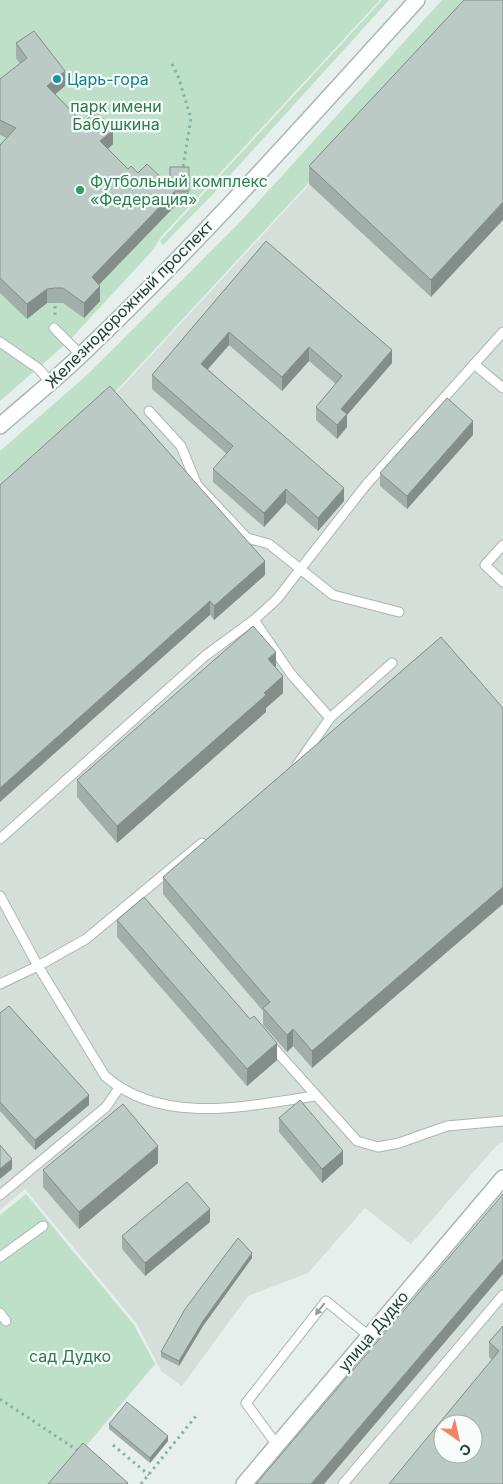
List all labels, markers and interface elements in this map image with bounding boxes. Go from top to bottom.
place label: Царь-гора [67,69,149,89]
marker: Царь-гора [51,73,63,85]
park label: парк имени Бабушкина [70,96,162,134]
place label: Футбольный комплекс «Федерация» [90,171,268,209]
marker: Футбольный комплекс «Федерация» [74,184,86,196]
street label: Железнодорожный проспект [41,215,218,392]
street label: улица Дудко [333,1287,413,1375]
one-way arrow [314,1302,325,1315]
park label: сад Дудко [29,1346,111,1366]
north arrow [433,1414,483,1464]
text: С [457,1440,475,1460]

